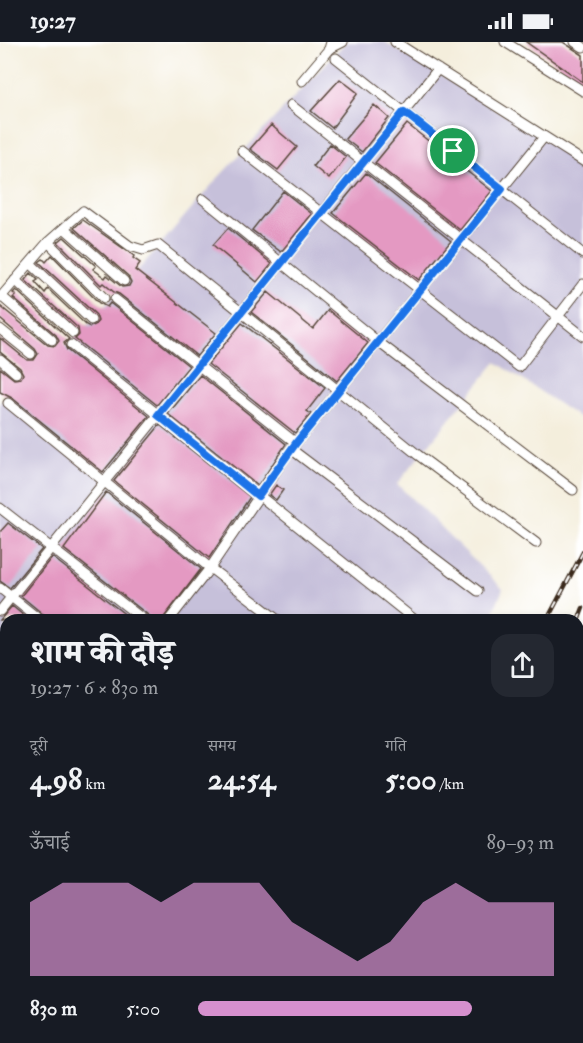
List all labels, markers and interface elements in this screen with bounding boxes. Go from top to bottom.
text: 19:27 [30,7,76,35]
pin [427,125,478,176]
icon: arrive [436,134,469,167]
text: शाम की दौड़ [30,632,174,673]
button: share [491,634,554,697]
text: 19:27 · 6 × 830 m [30,675,158,700]
text: दूरी [30,736,47,756]
text: समय [208,736,236,756]
text: गति [385,736,406,756]
text: 4.98 [30,761,82,798]
text: 24:54 [208,761,275,798]
text: 5:00 [385,761,437,798]
text: km [82,774,105,794]
text: /km [437,774,464,794]
text: ऊँचाई [30,830,69,855]
text: 89–93 m [487,830,554,855]
text: 830 m [30,996,77,1021]
text: 5:00 [126,996,160,1021]

